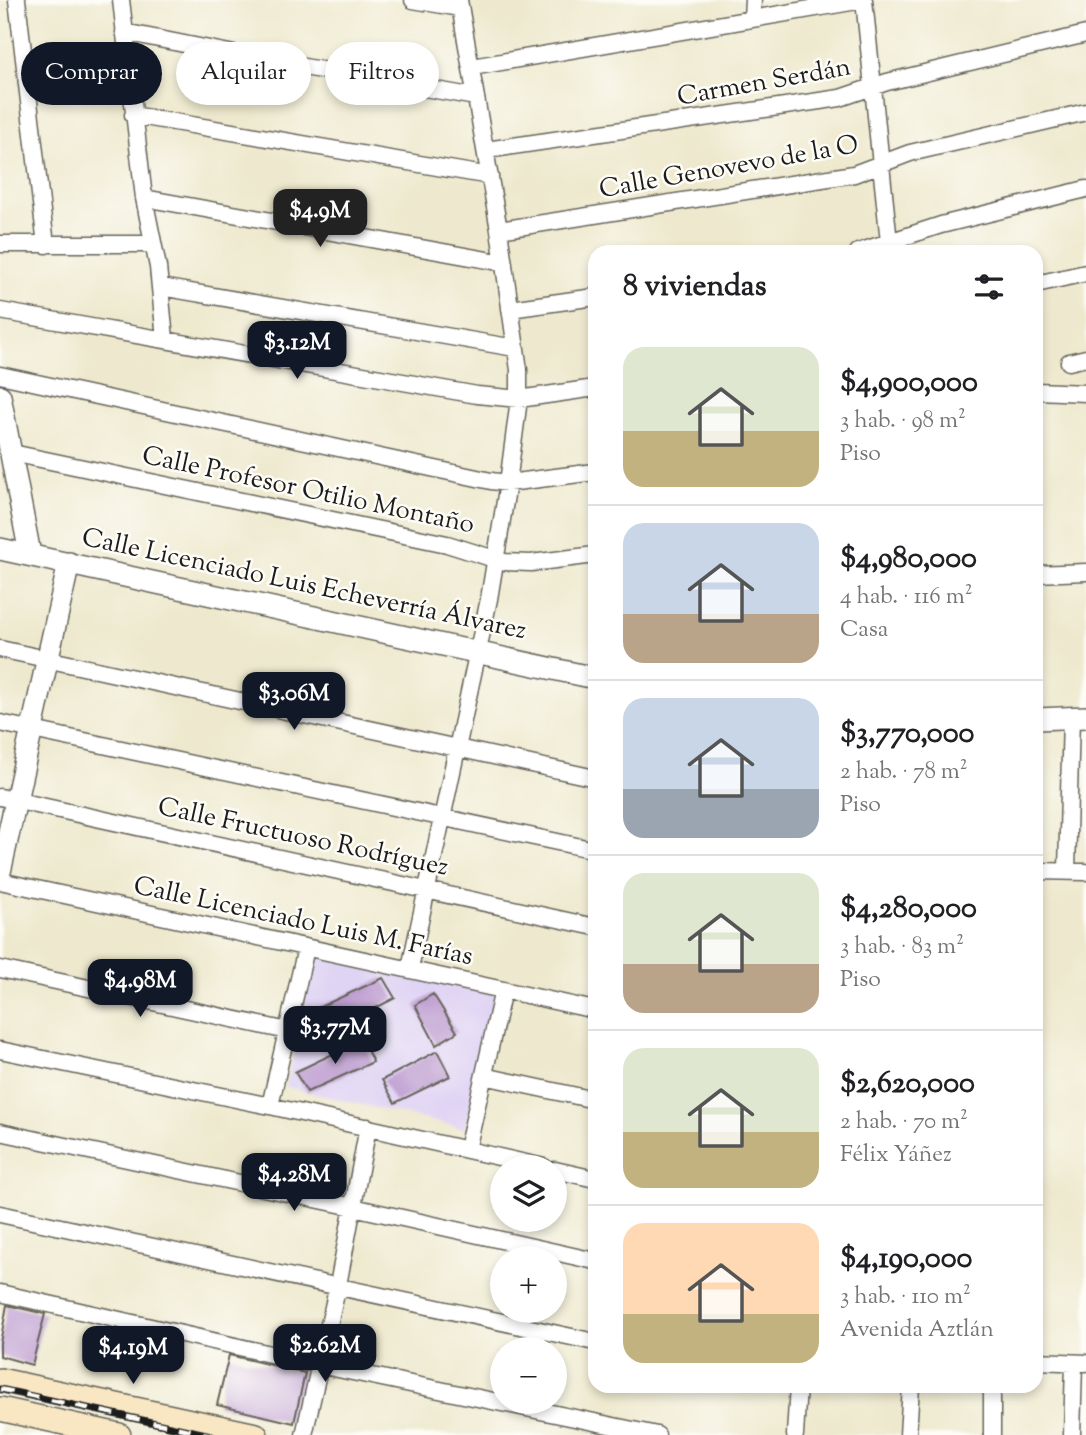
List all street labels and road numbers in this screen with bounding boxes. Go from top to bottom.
street label: Carmen Serdán [674,50,854,116]
street label: Calle Genovevo de la O [596,127,862,209]
street label: Calle Profesor Otilio Montaño [138,438,478,544]
street label: Calle Licenciado Luis Echeverría Álvarez [78,520,530,650]
street label: Calle Fructuoso Rodríguez [154,789,452,887]
street label: Calle Licenciado Luis M. Farías [130,868,476,976]

